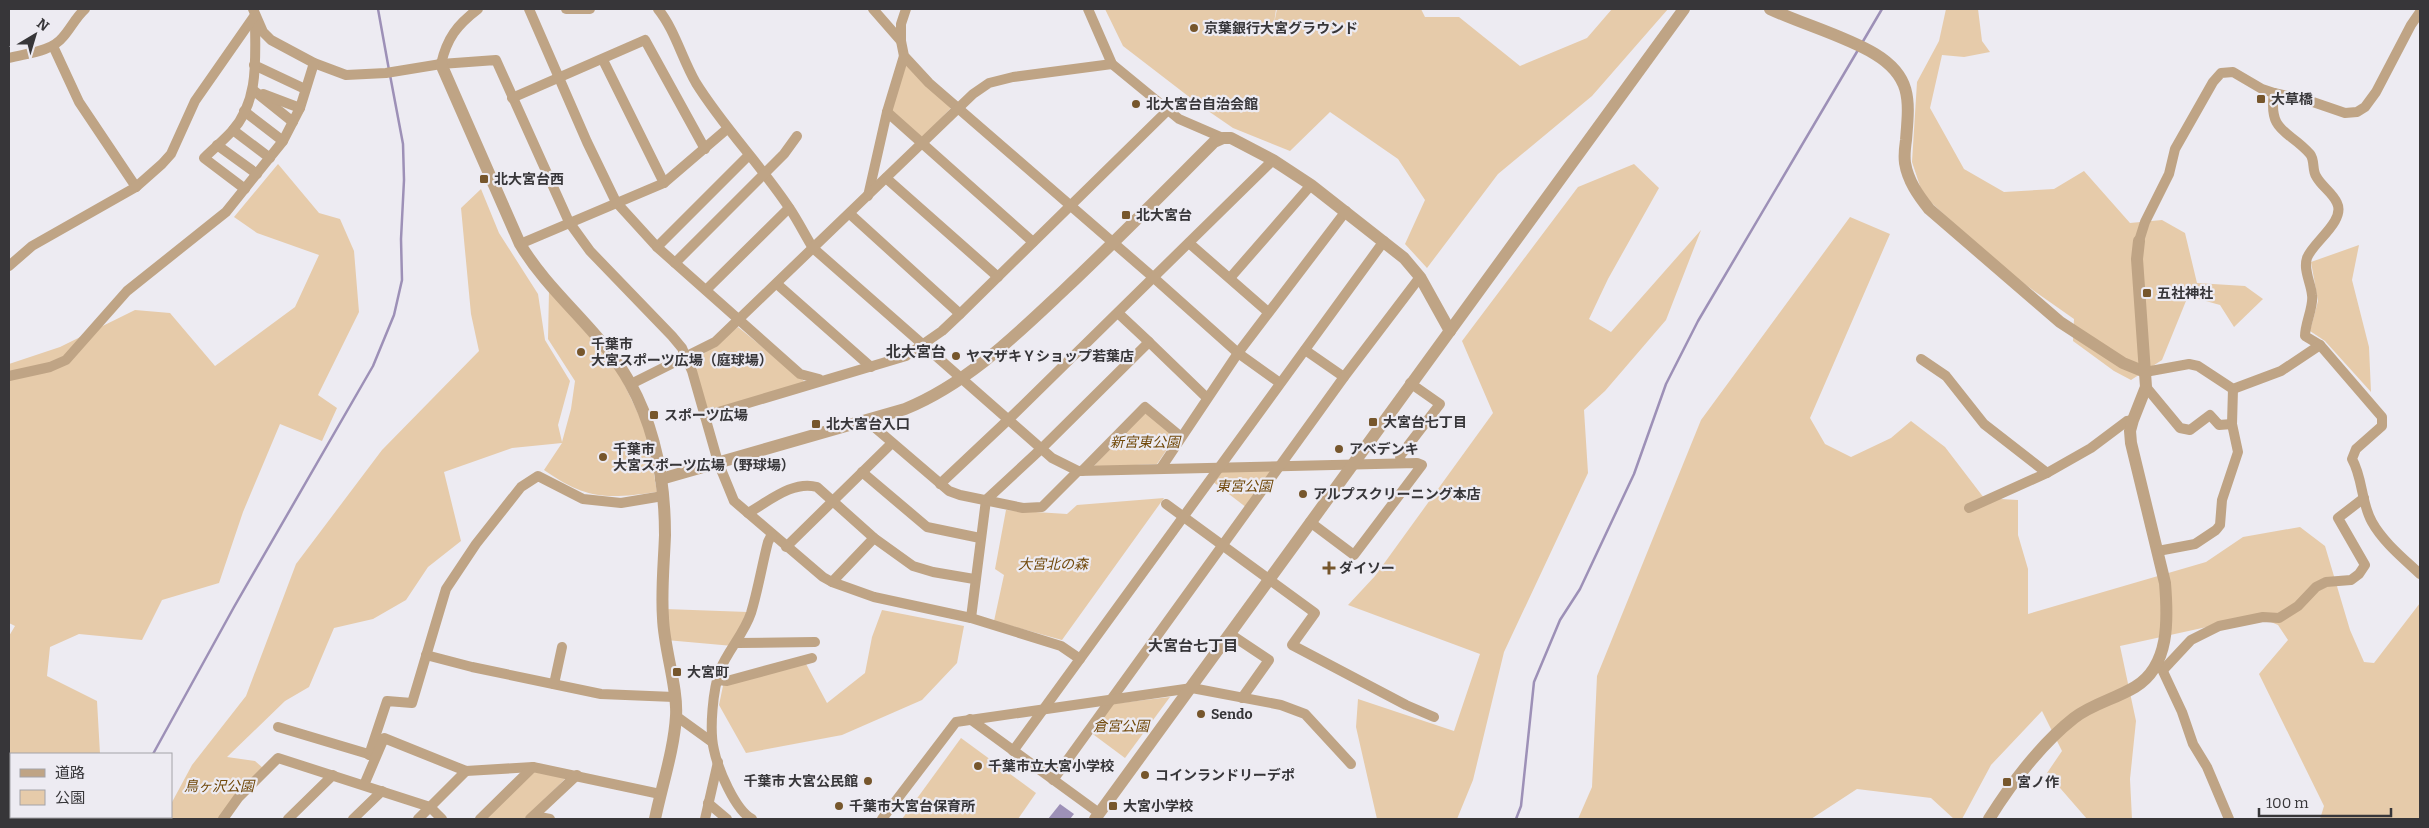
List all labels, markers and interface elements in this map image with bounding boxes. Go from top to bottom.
north arrow [10,10,60,60]
text: N [33,15,52,35]
place label: 京葉銀行大宮グラウンド [1204,20,1358,37]
marker: 京葉銀行大宮グラウンド [1188,22,1200,34]
place label: 大草橋 [2271,91,2313,108]
marker: 大草橋 [2255,93,2267,105]
place label: 北大宮台自治会館 [1146,96,1258,113]
marker: 北大宮台自治会館 [1130,98,1142,110]
place label: 北大宮台西 [494,171,564,188]
marker: 北大宮台西 [478,173,490,185]
place label: 北大宮台 [1136,207,1192,224]
marker: 北大宮台 [1120,209,1132,221]
place label: 五社神社 [2157,285,2213,302]
marker: 五社神社 [2141,287,2153,299]
place label: 千葉市 大宮スポーツ広場（庭球場） [591,336,773,369]
district label: 北大宮台 [886,343,946,361]
marker: 千葉市 大宮スポーツ広場（庭球場） [575,346,587,358]
place label: ヤマザキＹショップ若葉店 [966,348,1134,365]
marker: ヤマザキＹショップ若葉店 [950,350,962,362]
place label: スポーツ広場 [664,407,748,424]
marker: スポーツ広場 [648,409,660,421]
place label: 大宮台七丁目 [1383,414,1467,431]
place label: 北大宮台入口 [826,416,910,433]
marker: 大宮台七丁目 [1367,416,1379,428]
marker: 北大宮台入口 [810,418,822,430]
park label: 新宮東公園 [1110,434,1182,451]
place label: 千葉市 大宮スポーツ広場（野球場） [613,441,795,474]
place label: アベデンキ [1349,441,1419,458]
marker: アベデンキ [1333,443,1345,455]
marker: 千葉市 大宮スポーツ広場（野球場） [597,451,609,463]
park label: 東宮公園 [1216,478,1274,495]
place label: アルプスクリーニング本店 [1313,486,1481,503]
marker: アルプスクリーニング本店 [1297,488,1309,500]
park label: 大宮北の森 [1018,556,1090,573]
place label: ダイソー [1339,560,1395,577]
marker: ダイソー [1323,562,1335,574]
district label: 大宮台七丁目 [1148,637,1238,655]
place label: 大宮町 [687,664,729,681]
marker: 大宮町 [671,666,683,678]
place label: Sendo [1211,706,1253,723]
marker: Sendo [1195,708,1207,720]
park label: 倉宮公園 [1093,718,1151,735]
legend [10,753,172,818]
place label: 千葉市立大宮小学校 [988,758,1114,775]
marker: 千葉市立大宮小学校 [972,760,984,772]
text: 道路 [55,764,85,782]
place label: コインランドリーデポ [1155,767,1295,784]
marker: コインランドリーデポ [1139,769,1151,781]
place label: 千葉市 大宮公民館 [743,773,858,790]
place label: 宮ノ作 [2017,774,2059,791]
marker: 千葉市 大宮公民館 [862,775,874,787]
marker: 宮ノ作 [2001,776,2013,788]
park label: 鳥ヶ沢公園 [184,778,256,795]
scale bar [2259,786,2392,818]
text: 公園 [55,789,85,807]
text: 100 m [2266,794,2309,812]
place label: 千葉市大宮台保育所 [849,798,975,815]
place label: 大宮小学校 [1123,798,1193,815]
marker: 千葉市大宮台保育所 [833,800,845,812]
marker: 大宮小学校 [1107,800,1119,812]

